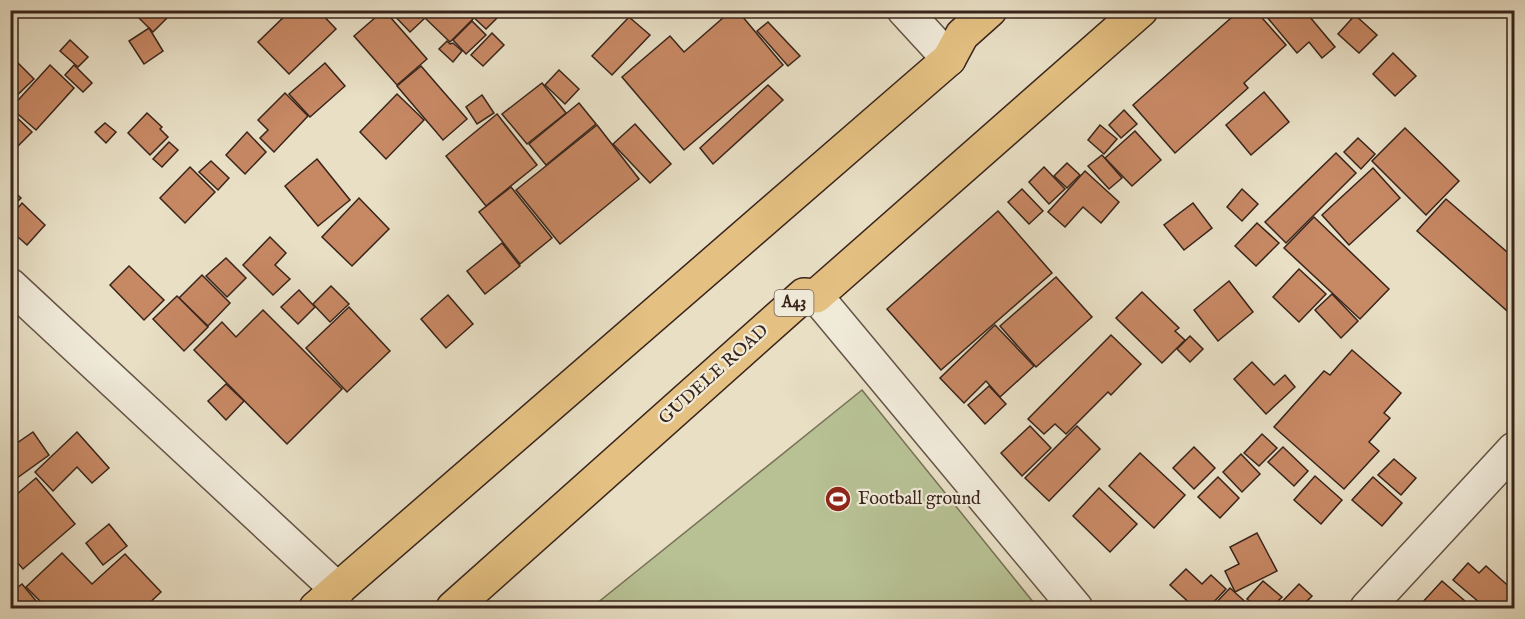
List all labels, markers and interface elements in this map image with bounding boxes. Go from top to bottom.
road number: A43 [774,290,814,316]
street label: GUDELE ROAD [654,320,774,430]
sports icon: Football ground [823,484,853,514]
place label: Football ground [858,488,981,511]

